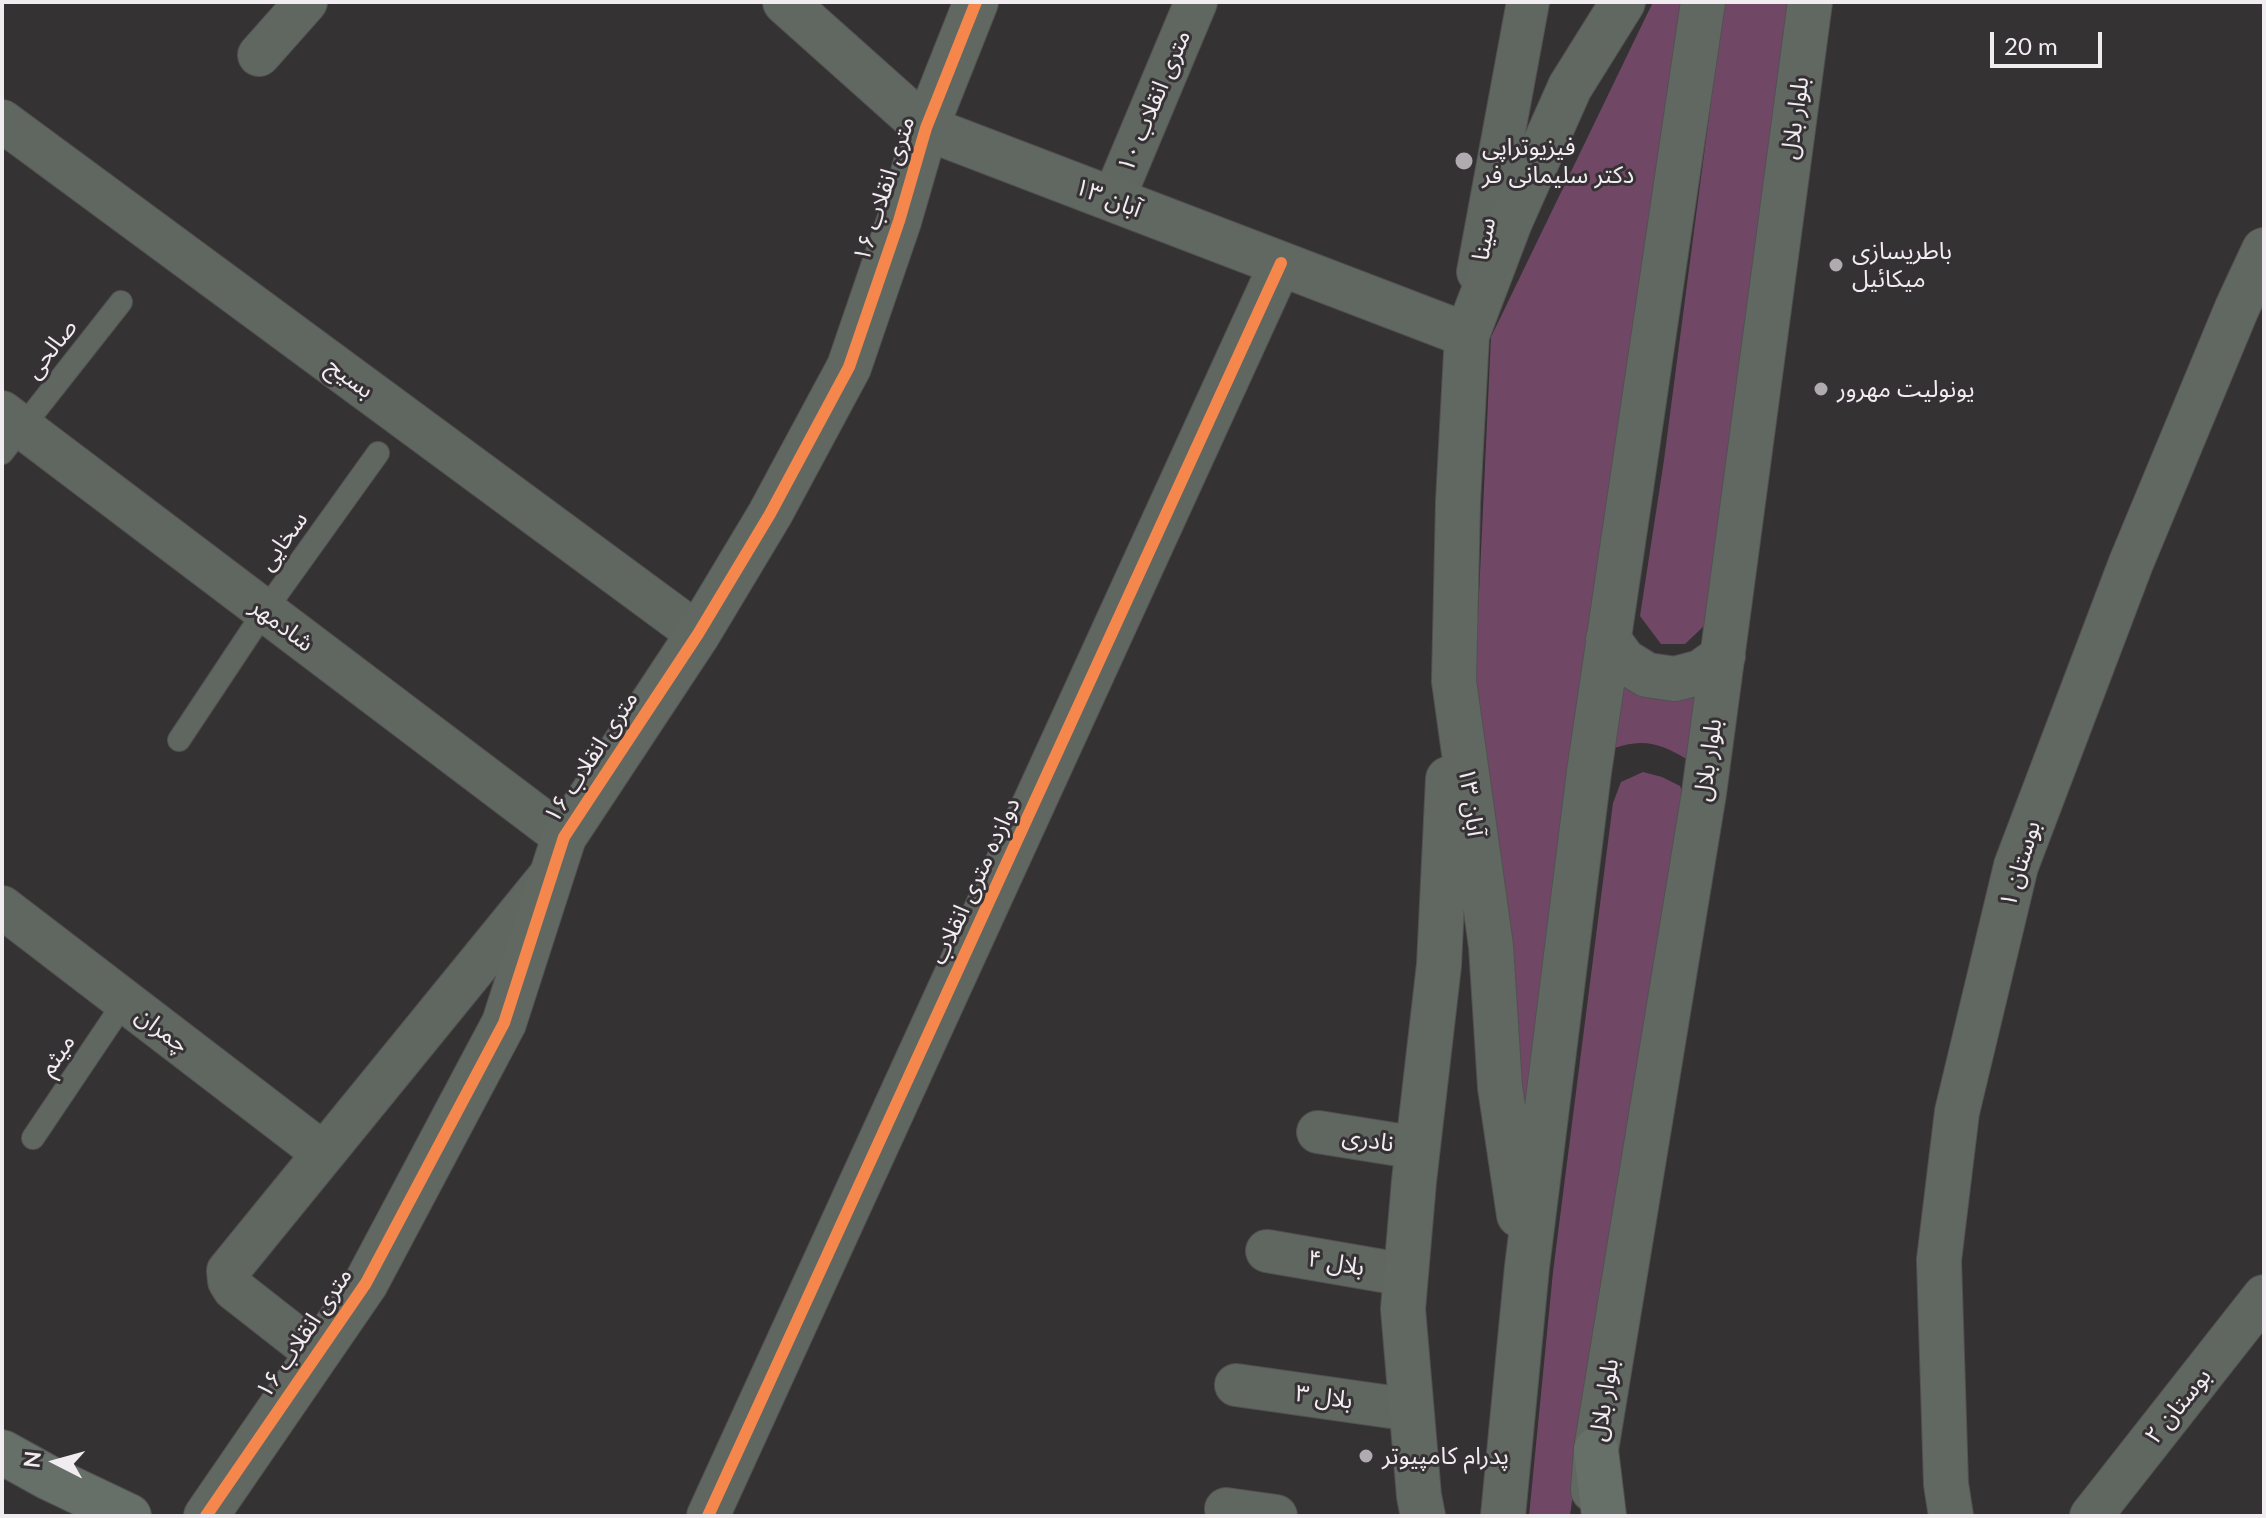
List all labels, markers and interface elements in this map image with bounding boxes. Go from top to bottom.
scale bar [1994,16,2106,66]
street label: ۱۰ متری انقلاب [1111,26,1197,176]
text: 20 m [2004,31,2058,60]
street label: بلوار بلال [1775,75,1815,161]
street label: ۱۶ متری انقلاب [847,113,921,265]
place label: فیزیوتراپی دکتر سلیمانی فر [1482,133,1634,189]
marker: فیزیوتراپی دکتر سلیمانی فر [1453,150,1475,172]
street label: ۱۳ آبان [1071,172,1145,224]
street label: سینا [1466,215,1502,263]
place label: باطریسازی میکائیل [1852,237,1952,293]
marker: باطریسازی میکائیل [1827,256,1845,274]
street label: صالحی [19,313,83,385]
street label: بسیج [321,351,379,405]
place label: یونولیت مهرور [1837,375,1975,403]
marker: یونولیت مهرور [1812,380,1830,398]
street label: سخایی [252,506,314,576]
street label: شادمهر [245,592,319,658]
street label: ۱۶ متری انقلاب [538,686,644,828]
street label: بلوار بلال [1688,717,1728,803]
street label: ۱۳ آبان [1452,766,1490,838]
street label: دوازده متری انقلاب [924,793,1026,969]
street label: بوستان ۱ [1993,817,2047,911]
street label: چمران [130,1001,194,1059]
street label: میثم [33,1029,81,1081]
street label: نادری [1340,1122,1396,1158]
street label: بلال ۴ [1305,1244,1367,1282]
street label: ۱۶ متری انقلاب [250,1262,358,1404]
street label: بلوار بلال [1583,1357,1625,1443]
street label: بوستان ۲ [2139,1362,2217,1450]
street label: بلال ۳ [1294,1379,1354,1415]
north arrow [16,1422,96,1502]
place label: پدرام کامپیوتر [1382,1442,1509,1470]
marker: پدرام کامپیوتر [1357,1447,1375,1465]
text: N [17,1450,46,1469]

